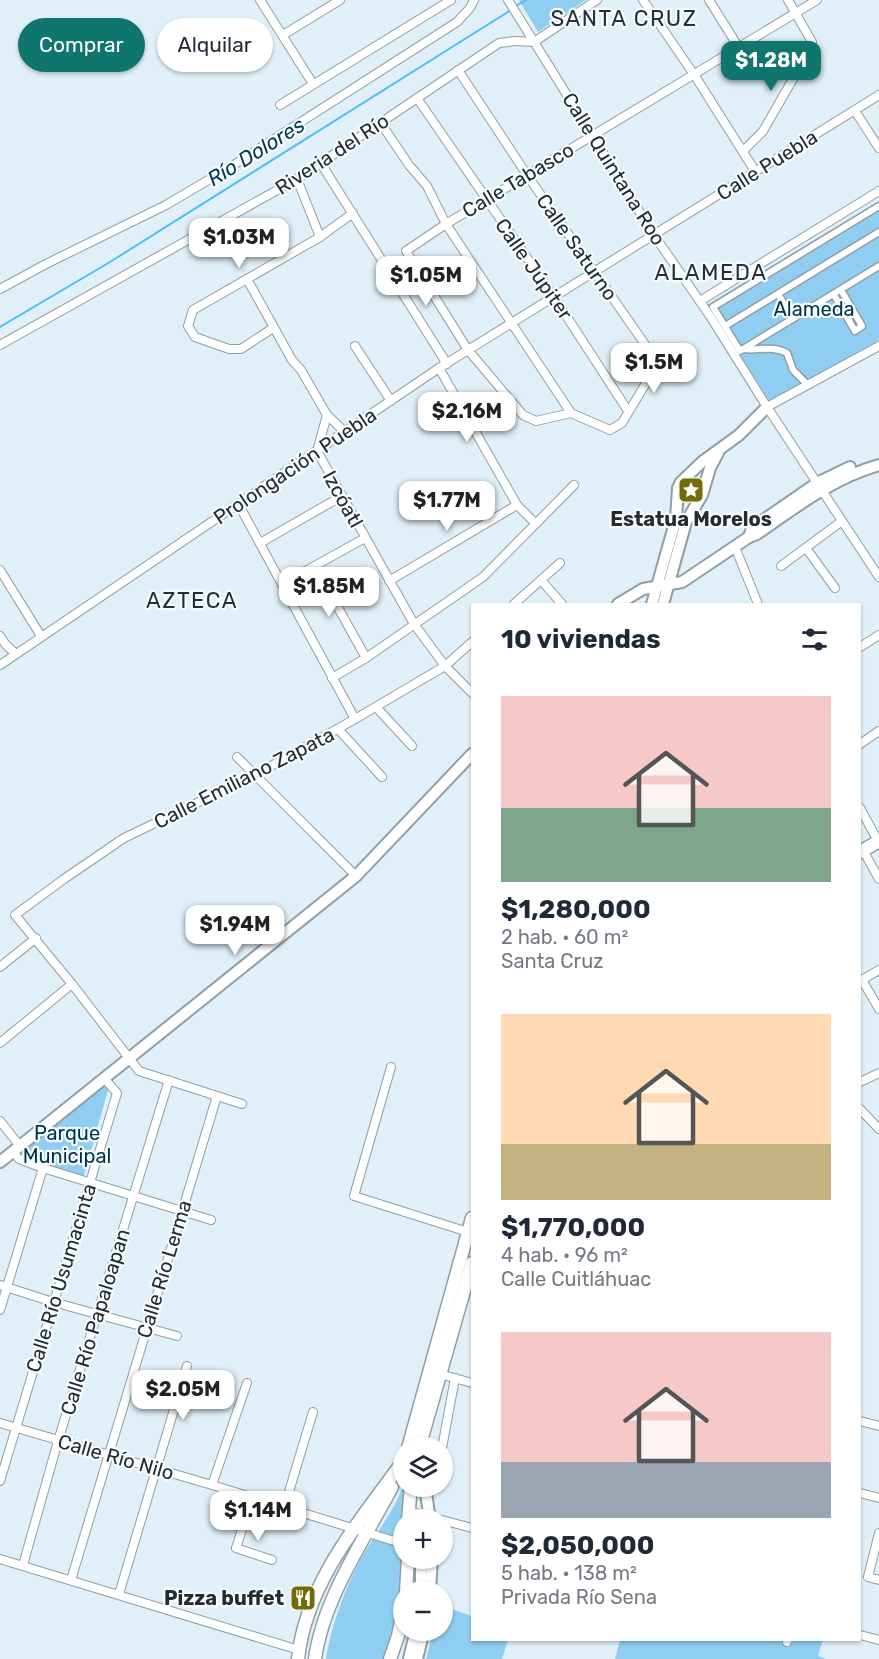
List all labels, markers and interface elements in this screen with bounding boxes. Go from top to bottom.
district label: SANTA CRUZ [551,5,697,32]
chip: Comprar [18,18,145,72]
chip: Alquilar [157,18,273,72]
pin: $1.28M [722,41,820,92]
text: $1.28M [735,48,807,72]
street label: Calle Quintana Roo [557,88,671,250]
street label: Riveria del Río [271,108,393,200]
water label: Río Dolores [202,112,309,191]
street label: Calle Puebla [712,125,822,205]
street label: Calle Tabasco [458,137,578,223]
street label: Calle Saturno [531,189,623,305]
street label: Calle Júpiter [490,214,578,325]
pin: $1.03M [190,218,288,269]
text: $1.03M [203,225,275,249]
pin: $1.05M [377,256,475,307]
district label: ALAMEDA [655,259,767,286]
text: $1.05M [390,263,462,287]
park label: Alameda [773,297,855,321]
pin: $1.5M [612,343,696,394]
text: $1.5M [625,350,683,374]
pin: $2.16M [418,392,516,443]
text: $2.16M [432,399,502,423]
street label: Prolongación Puebla [209,403,381,529]
street label: Izcóatl [318,466,368,532]
place icon: Estatua Morelos [676,475,706,505]
pin: $1.77M [398,481,496,532]
text: $1.77M [413,488,481,512]
place label: Estatua Morelos [610,507,772,531]
pin: $1.85M [280,567,378,618]
text: $1.85M [293,574,365,598]
district label: AZTECA [146,587,238,614]
icon: filters [798,623,831,656]
text: 10 viviendas [501,624,661,655]
street label: Calle Emiliano Zapata [150,722,338,834]
icon: home [612,735,720,843]
text: $1,280,000 [501,894,651,925]
pin: $1.94M [186,905,284,956]
text: $1.94M [199,912,271,936]
text: 2 hab. · 60 m² [501,925,628,949]
text: Santa Cruz [501,949,603,973]
icon: home [612,1053,720,1161]
park label: Parque Municipal [23,1121,111,1168]
street label: Calle Río Usumacinta [21,1181,101,1375]
street label: Calle Río Lerma [132,1197,196,1341]
text: $1,770,000 [501,1212,645,1243]
street label: Calle Río Papaloapan [55,1226,135,1418]
text: 4 hab. · 96 m² [501,1243,628,1267]
text: Calle Cuitláhuac [501,1267,651,1291]
pin: $2.05M [134,1370,232,1421]
icon: home [612,1371,720,1479]
text: $2.05M [146,1377,220,1401]
street label: Calle Río Nilo [55,1429,177,1485]
map controls [393,1437,453,1641]
button: layers [393,1437,453,1497]
pin: $1.14M [209,1491,307,1542]
text: $1.14M [224,1498,292,1522]
button: + [393,1509,453,1569]
text: $2,050,000 [501,1530,654,1561]
text: 5 hab. · 138 m² [501,1561,637,1585]
button: − [393,1581,453,1641]
restaurant icon: Pizza buffet [288,1583,318,1613]
text: Privada Río Sena [501,1585,657,1609]
place label: Pizza buffet [164,1586,284,1610]

